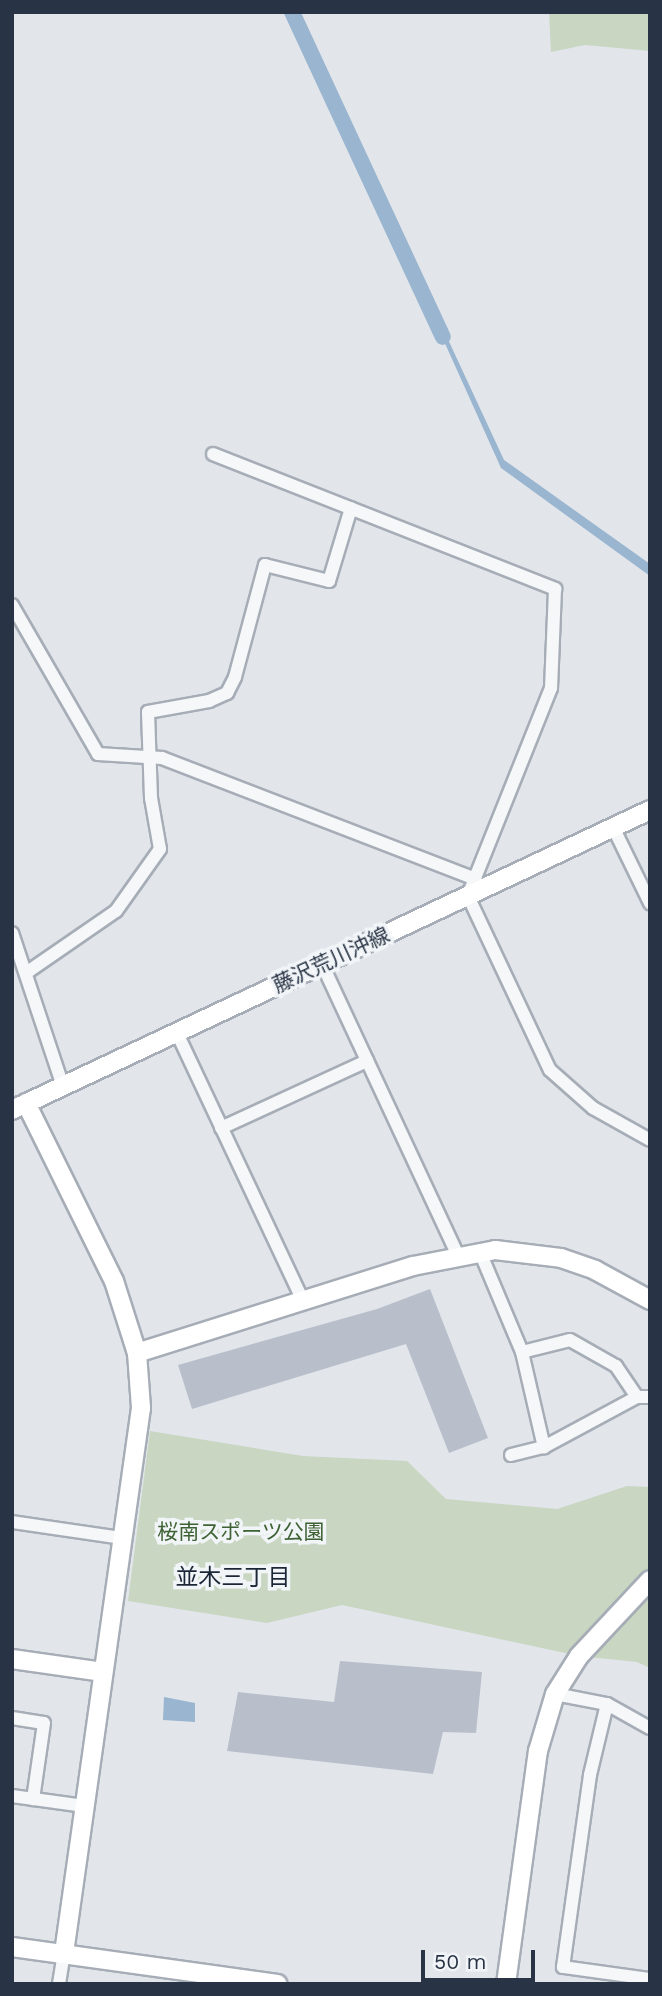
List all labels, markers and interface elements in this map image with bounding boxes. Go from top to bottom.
street label: 藤沢荒川沖線 [269,922,393,998]
park label: 桜南スポーツ公園 [157,1519,325,1545]
district label: 並木三丁目 [176,1564,290,1592]
scale bar [424,1937,538,1981]
text: 50 m [434,1949,486,1974]

